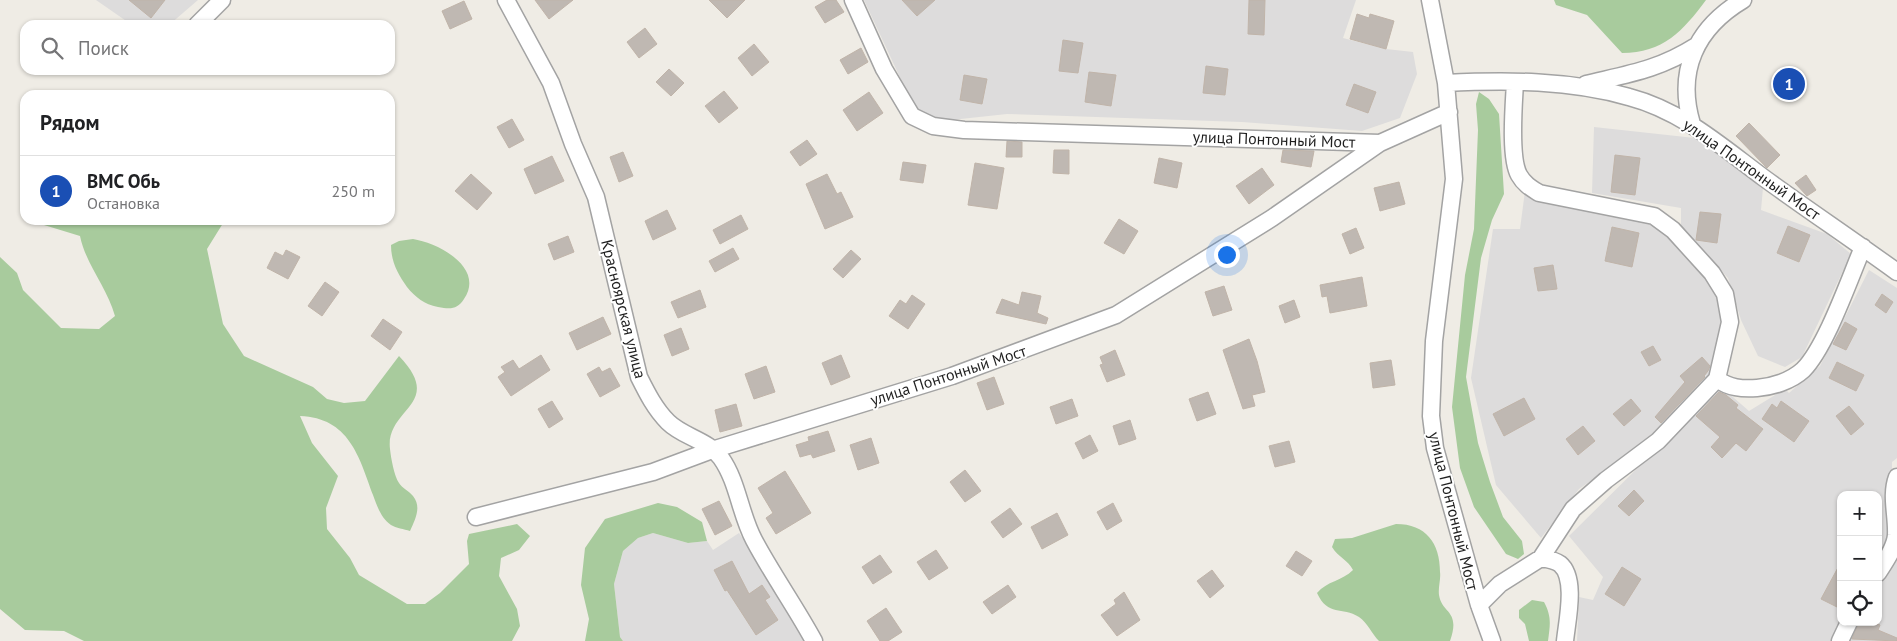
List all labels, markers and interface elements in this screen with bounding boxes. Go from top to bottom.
search box [20,20,395,75]
icon: search [38,34,66,62]
text: Поиск [78,36,129,60]
pin: 1 [1773,65,1805,103]
text: Рядом [40,109,99,136]
street label: улица Понтонный Мост [1680,114,1825,224]
street label: улица Понтонный Мост [1192,126,1356,152]
text: ВМС Обь [87,169,160,193]
text: 1 [51,181,61,201]
text: 250 m [332,181,375,201]
text: Остановка [87,193,160,213]
street label: Красноярская улица [597,237,651,381]
your location [1214,242,1240,268]
street label: улица Понтонный Мост [867,340,1029,410]
street label: улица Понтонный Мост [1425,430,1484,593]
map controls [1837,491,1882,626]
button: + [1837,491,1882,536]
button: − [1837,536,1882,581]
button: locate [1837,581,1882,626]

